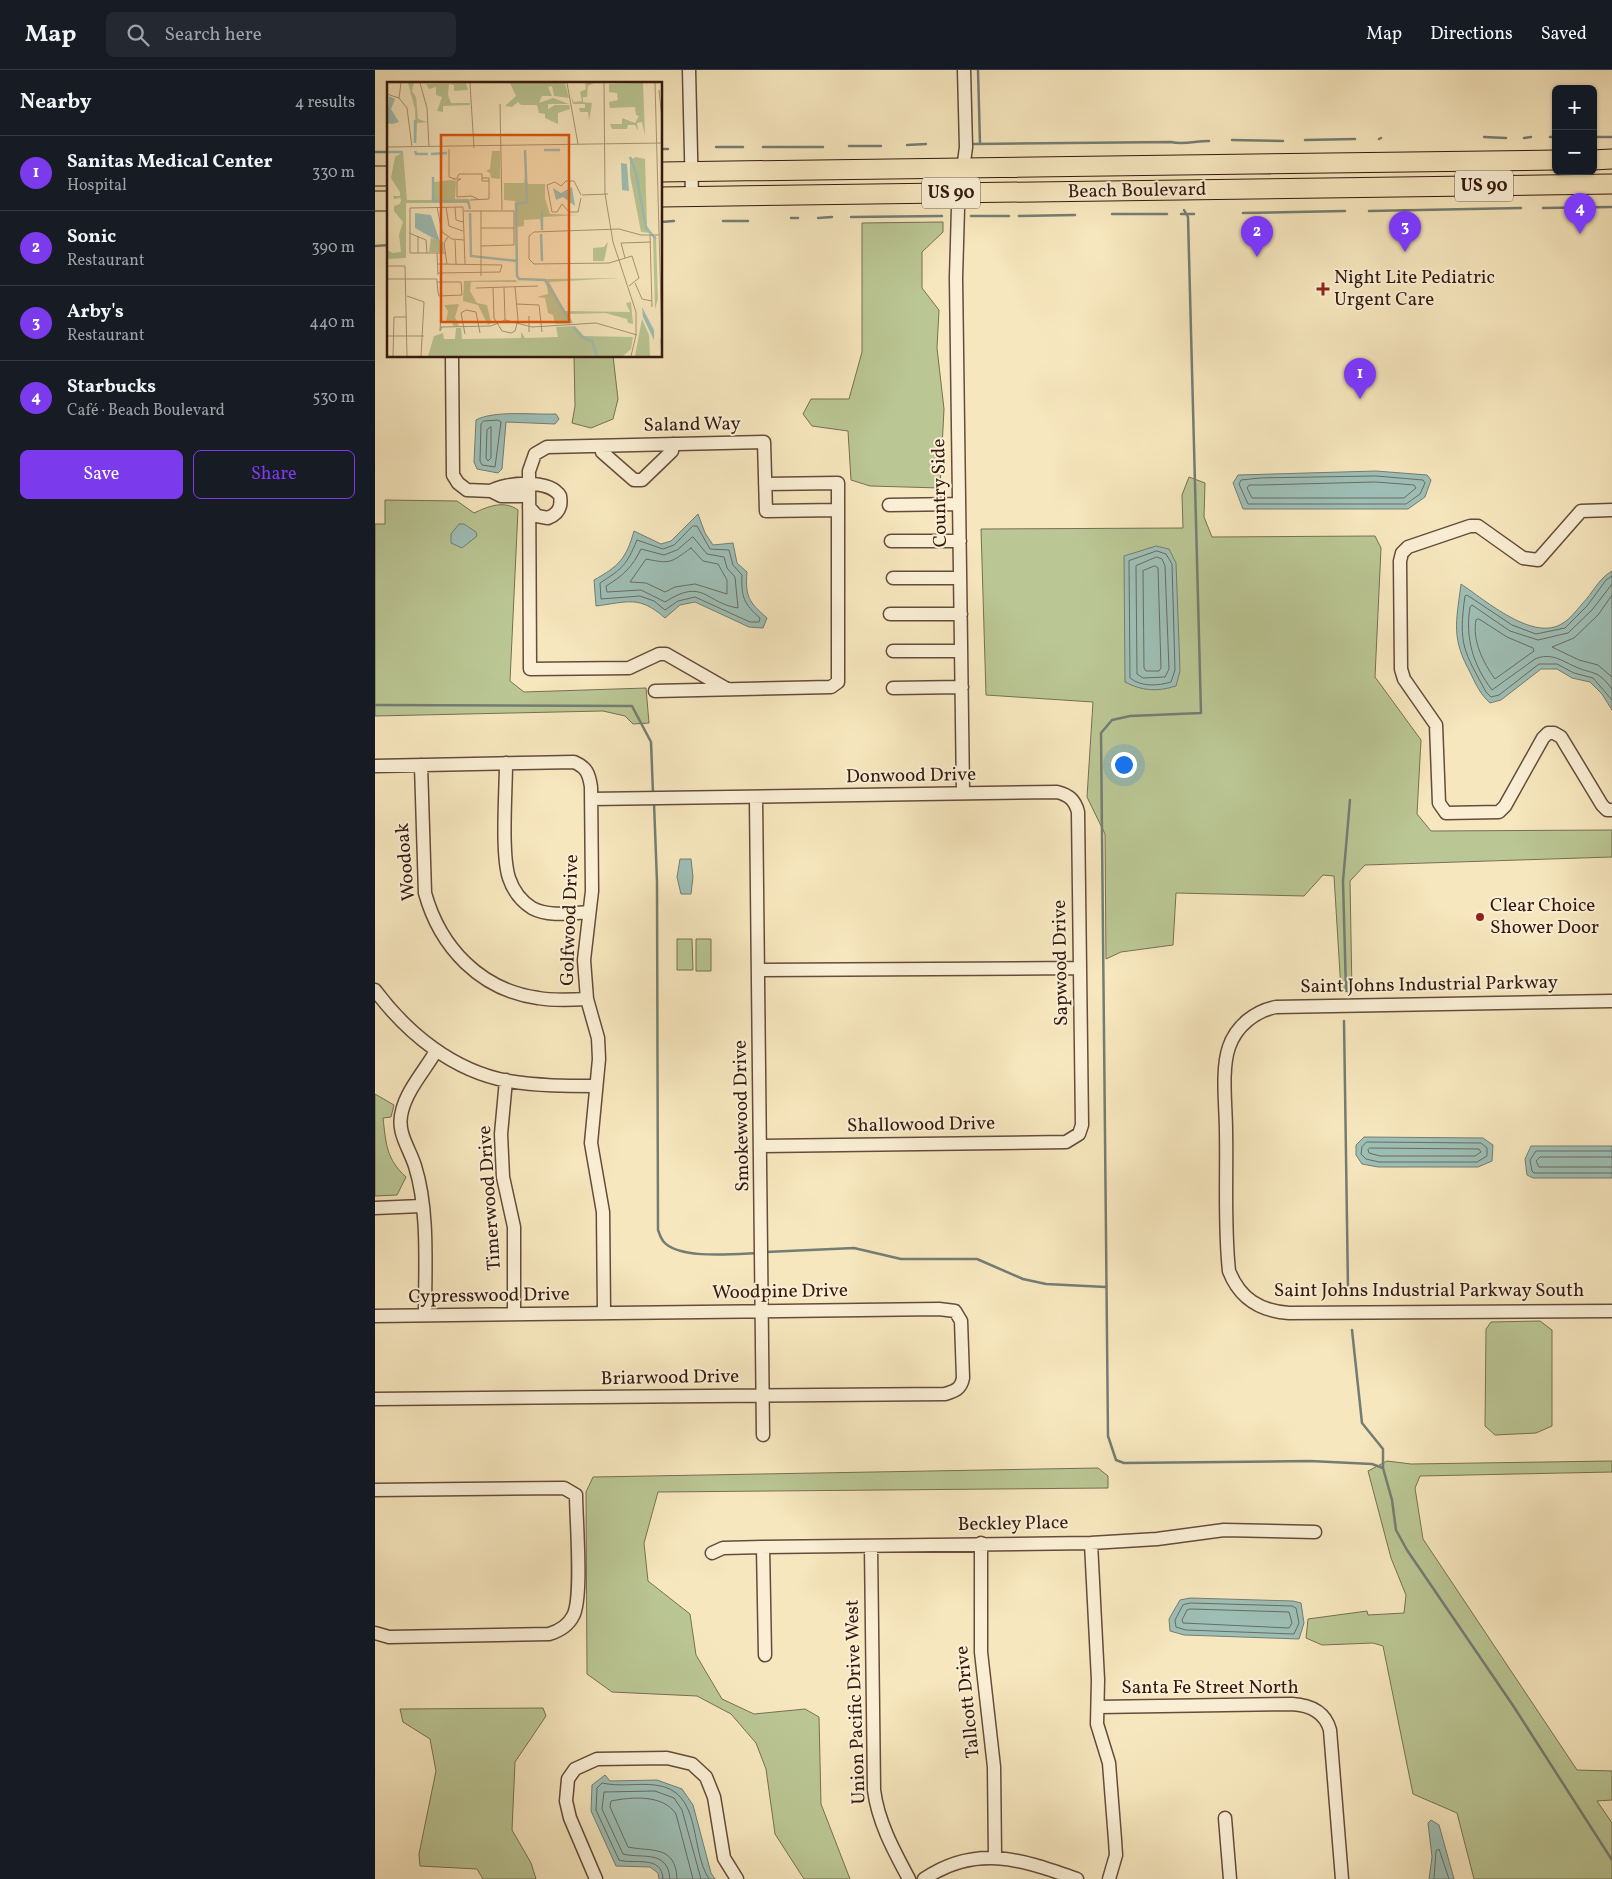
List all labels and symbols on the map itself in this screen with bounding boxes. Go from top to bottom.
inset map [387,82,663,358]
road number: US 90 [1455,170,1513,202]
street label: Beach Boulevard [1067,177,1207,205]
road number: US 90 [922,178,980,208]
pin: 4 [1564,193,1596,234]
pin: 3 [1389,211,1421,252]
pin: 2 [1241,216,1273,257]
place label: Night Lite Pediatric Urgent Care [1334,265,1495,313]
marker: Night Lite Pediatric Urgent Care [1316,282,1330,296]
pin: 1 [1344,358,1376,399]
street label: Saland Way [643,411,741,439]
street label: Country Side [926,438,954,548]
your location [1111,752,1137,778]
street label: Donwood Drive [846,762,976,790]
street label: Woodoak [390,822,422,902]
street label: Golfwood Drive [555,854,585,986]
place label: Clear Choice Shower Door [1490,893,1599,941]
street label: Sapwood Drive [1047,900,1075,1026]
marker: Clear Choice Shower Door [1474,911,1486,923]
street label: Saint Johns Industrial Parkway [1300,970,1558,1000]
street label: Smokewood Drive [728,1040,756,1192]
street label: Shallowood Drive [847,1111,995,1139]
street label: Timerwood Drive [472,1125,508,1271]
street label: Woodpine Drive [712,1278,848,1306]
street label: Saint Johns Industrial Parkway South [1274,1278,1584,1304]
street label: Cypresswood Drive [408,1282,570,1310]
street label: Briarwood Drive [600,1364,740,1392]
street label: Beckley Place [957,1510,1069,1538]
street label: Union Pacific Drive West [839,1599,873,1805]
street label: Tallcott Drive [949,1645,987,1759]
street label: Santa Fe Street North [1121,1675,1299,1701]

